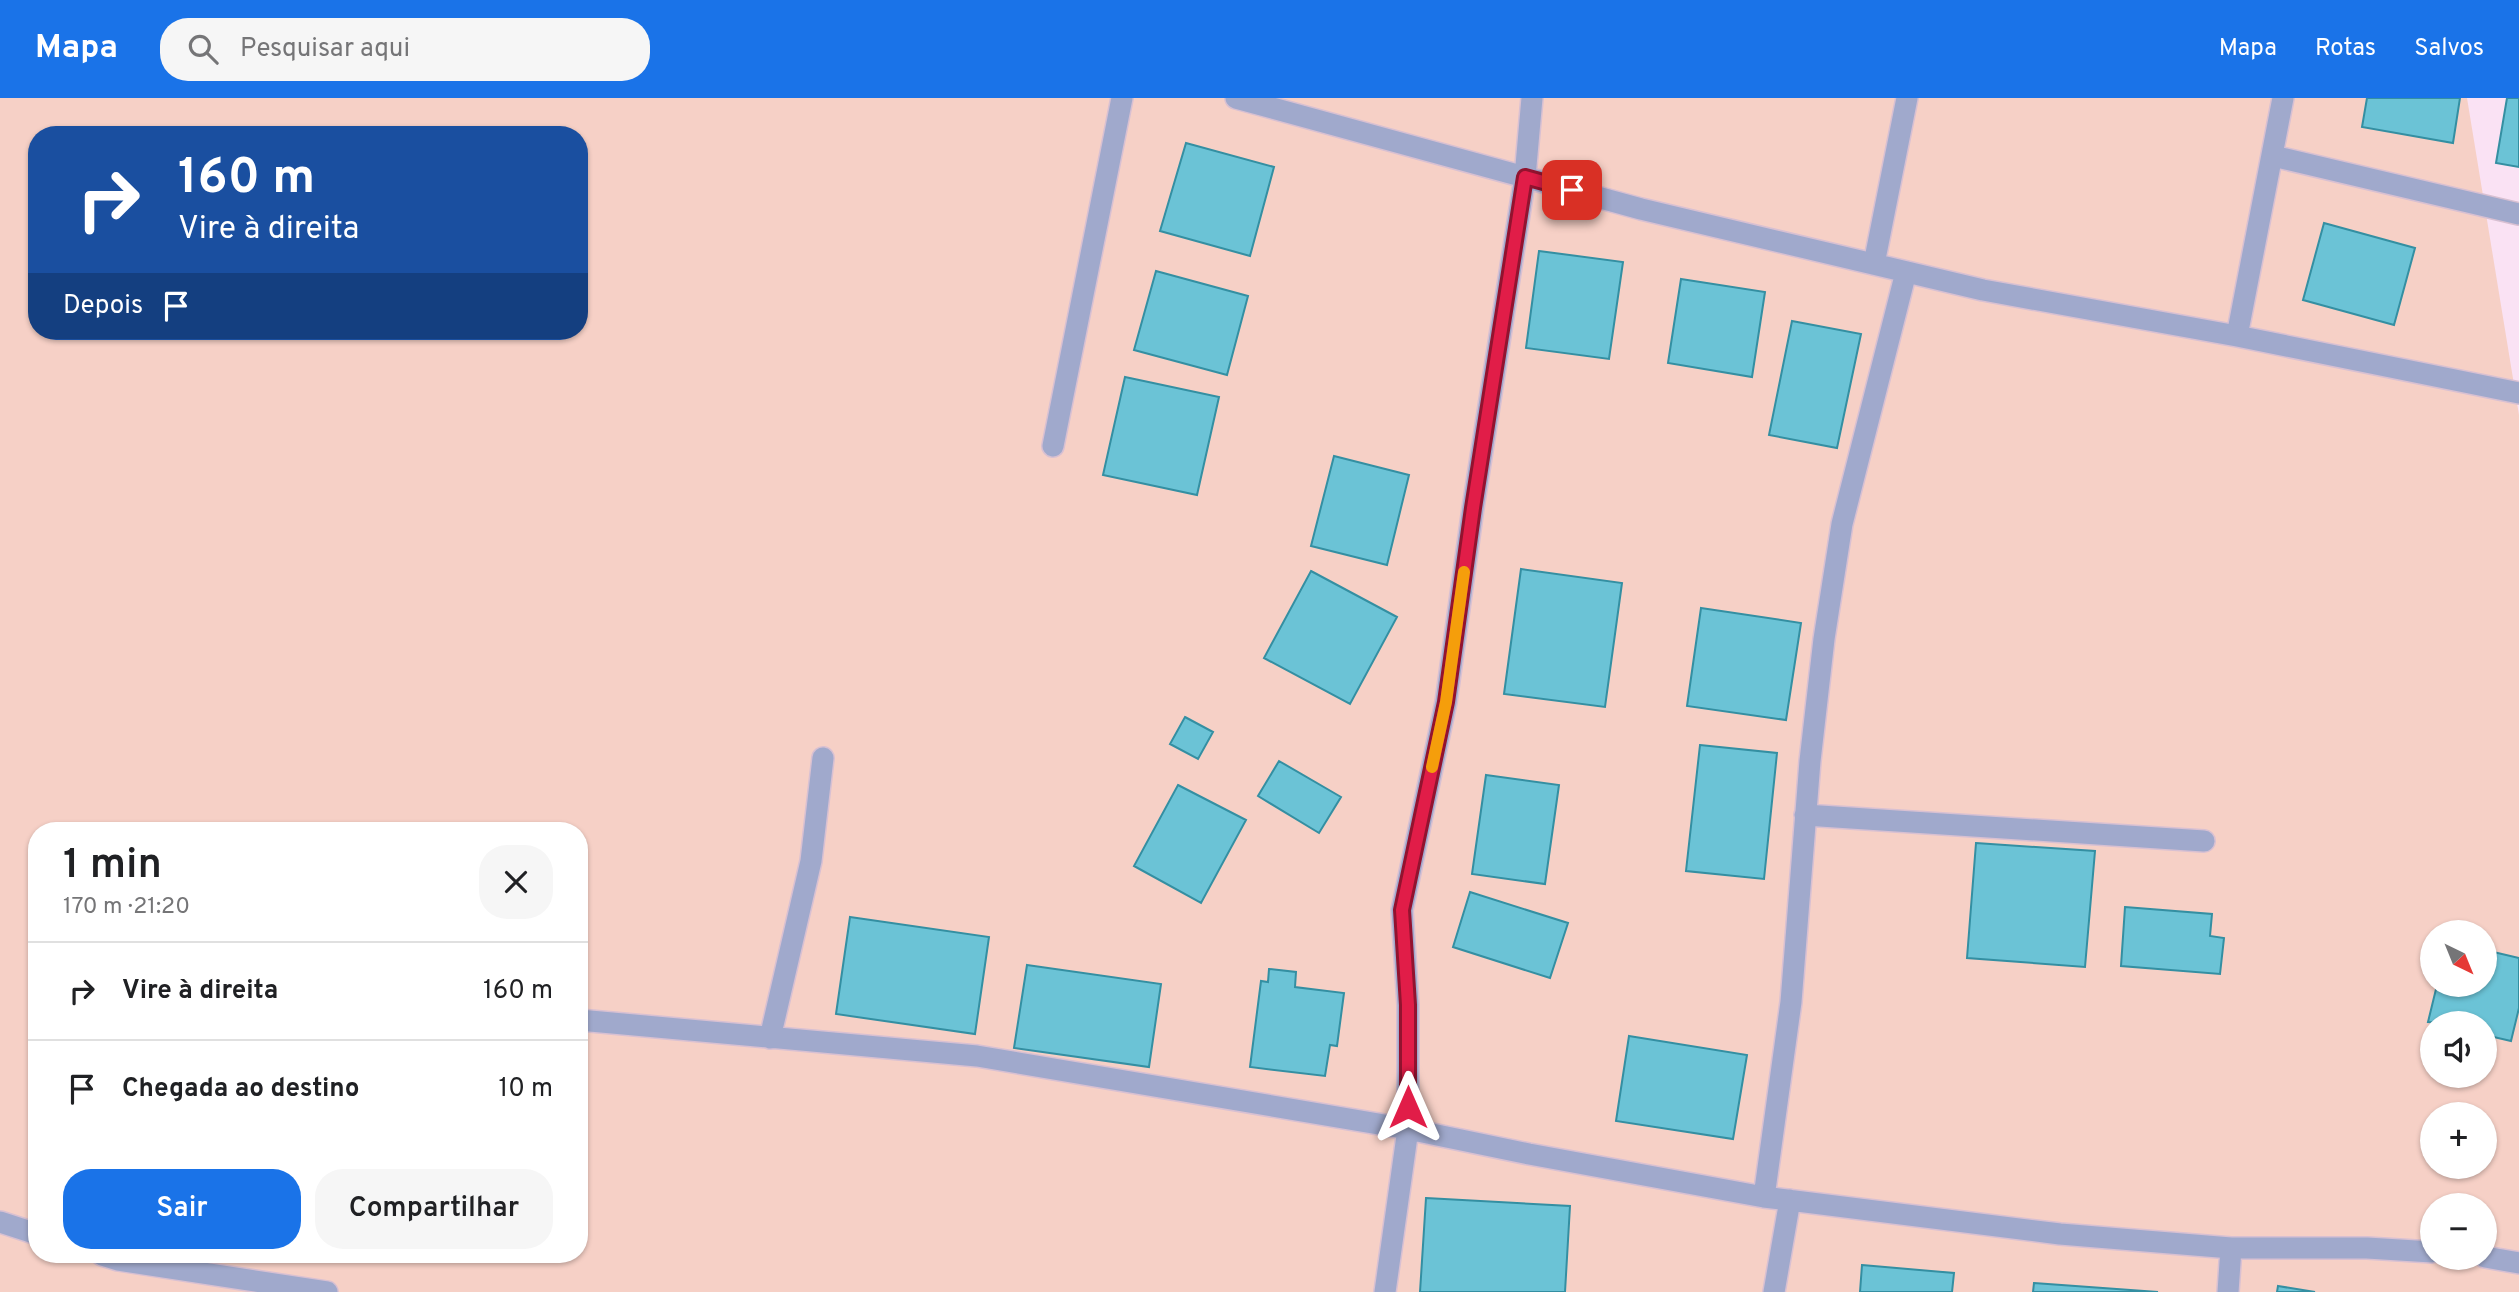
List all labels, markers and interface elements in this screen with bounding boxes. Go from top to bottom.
search box [160,18,650,81]
text: Mapa [35,28,118,70]
icon: search [184,30,222,68]
text: Pesquisar aqui [240,33,410,66]
text: Mapa [2219,34,2277,64]
text: Rotas [2315,34,2376,64]
text: Salvos [2414,34,2484,64]
text: 160 m [178,149,315,211]
icon: right [63,154,154,245]
pin [1542,160,1602,220]
icon: arrive [1553,171,1591,209]
text: Vire à direita [178,210,359,250]
icon: arrive [157,287,195,325]
text: Depois [63,290,143,323]
text: 1 min [63,840,162,893]
button: close [479,845,553,919]
text: 170 m · 21:20 [63,893,190,922]
north arrow [2420,920,2497,998]
map controls [2420,920,2497,1270]
icon: right [63,972,101,1010]
text: Vire à direita [122,975,278,1008]
text: 160 m [483,975,553,1008]
button: sound [2420,1011,2497,1088]
icon: arrive [63,1070,101,1108]
position arrow [1371,1070,1445,1144]
text: Chegada ao destino [122,1073,359,1106]
text: 10 m [498,1073,553,1106]
button: + [2420,1102,2497,1179]
button: Sair [63,1169,301,1249]
button: Compartilhar [315,1169,553,1249]
button: − [2420,1193,2497,1270]

